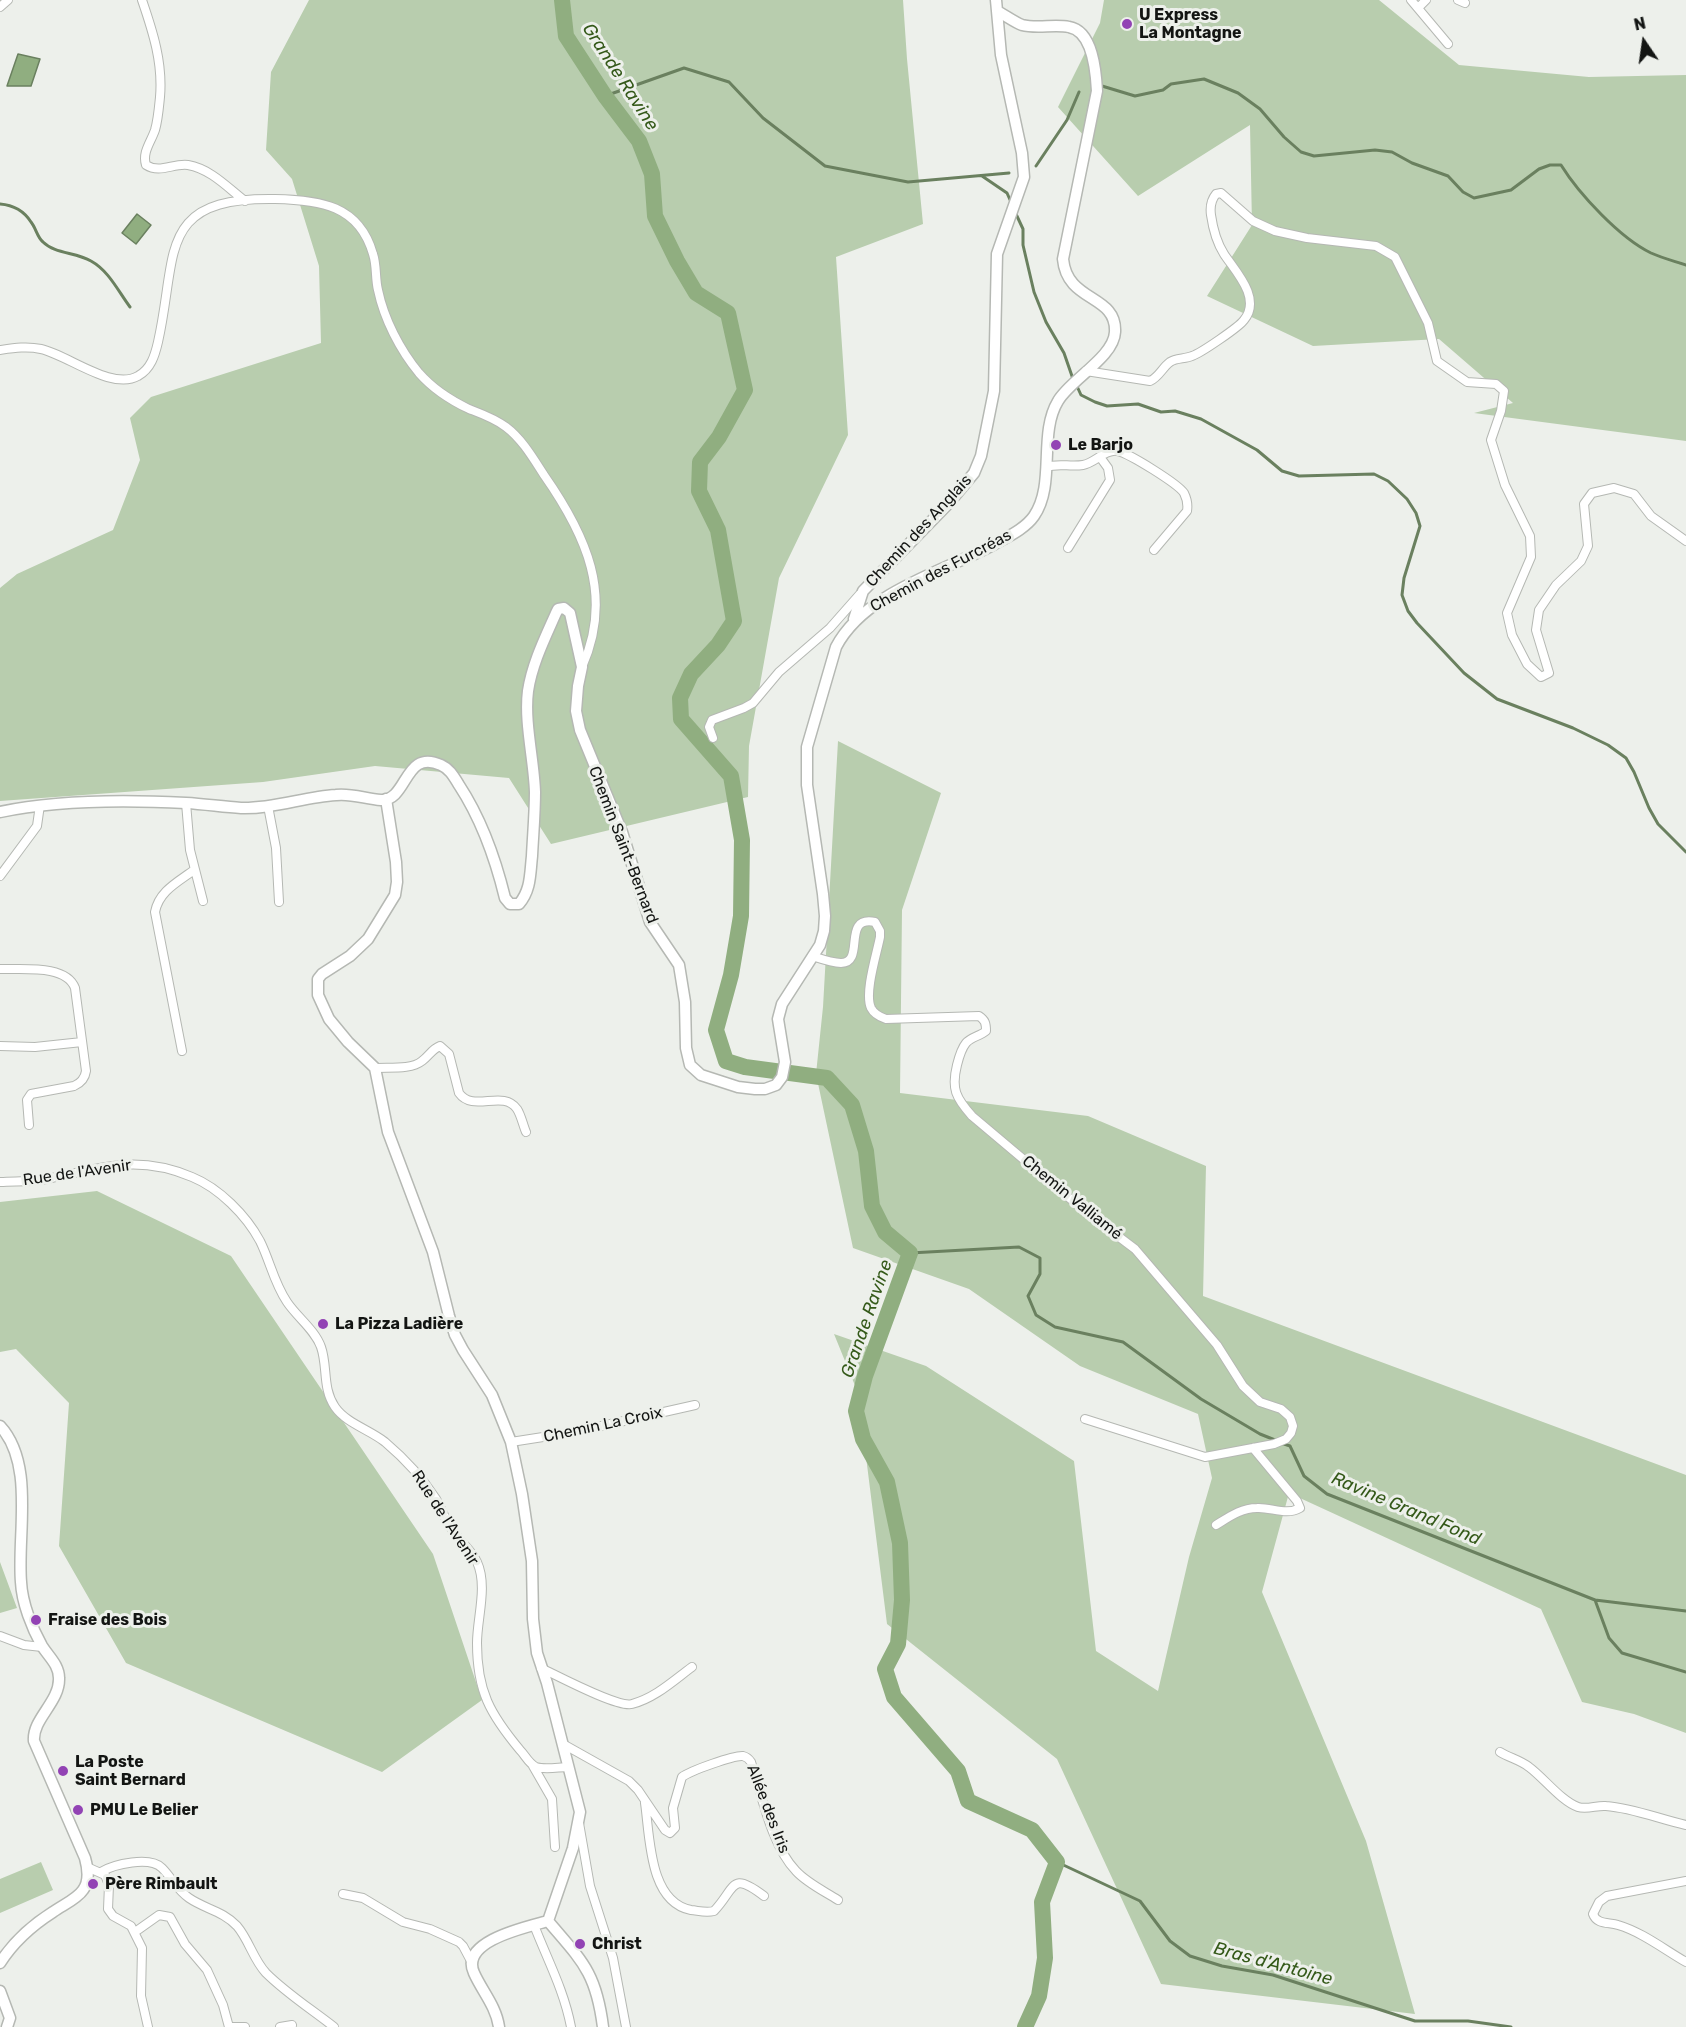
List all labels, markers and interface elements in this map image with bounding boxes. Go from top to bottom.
place label: U Express La Montagne [1139,5,1241,43]
north arrow [1614,12,1674,72]
text: N [1632,13,1648,35]
marker: U Express La Montagne [1120,17,1134,31]
water label: Grande Ravine [577,19,663,135]
place label: Le Barjo [1068,435,1133,455]
marker: Le Barjo [1049,438,1063,452]
street label: Chemin des Anglais [862,471,976,591]
street label: Chemin des Furcréas [867,526,1015,616]
street label: Chemin Saint-Bernard [584,764,662,926]
street label: Chemin Valliamé [1018,1152,1126,1244]
street label: Rue de l'Avenir [22,1156,132,1190]
water label: Grande Ravine [837,1257,897,1381]
place label: La Pizza Ladière [335,1314,463,1334]
marker: La Pizza Ladière [316,1317,330,1331]
street label: Chemin La Croix [542,1403,664,1447]
street label: Rue de l'Avenir [407,1467,483,1569]
water label: Ravine Grand Fond [1328,1468,1484,1550]
place label: Fraise des Bois [48,1610,167,1630]
marker: Fraise des Bois [29,1613,43,1627]
place label: La Poste Saint Bernard [75,1752,186,1790]
street label: Allée des Iris [742,1762,794,1856]
marker: La Poste Saint Bernard [56,1764,70,1778]
place label: PMU Le Belier [90,1800,198,1820]
marker: PMU Le Belier [71,1803,85,1817]
place label: Père Rimbault [105,1874,217,1894]
marker: Père Rimbault [86,1877,100,1891]
place label: Christ [592,1934,642,1954]
marker: Christ [573,1937,587,1951]
water label: Bras d'Antoine [1211,1938,1335,1990]

